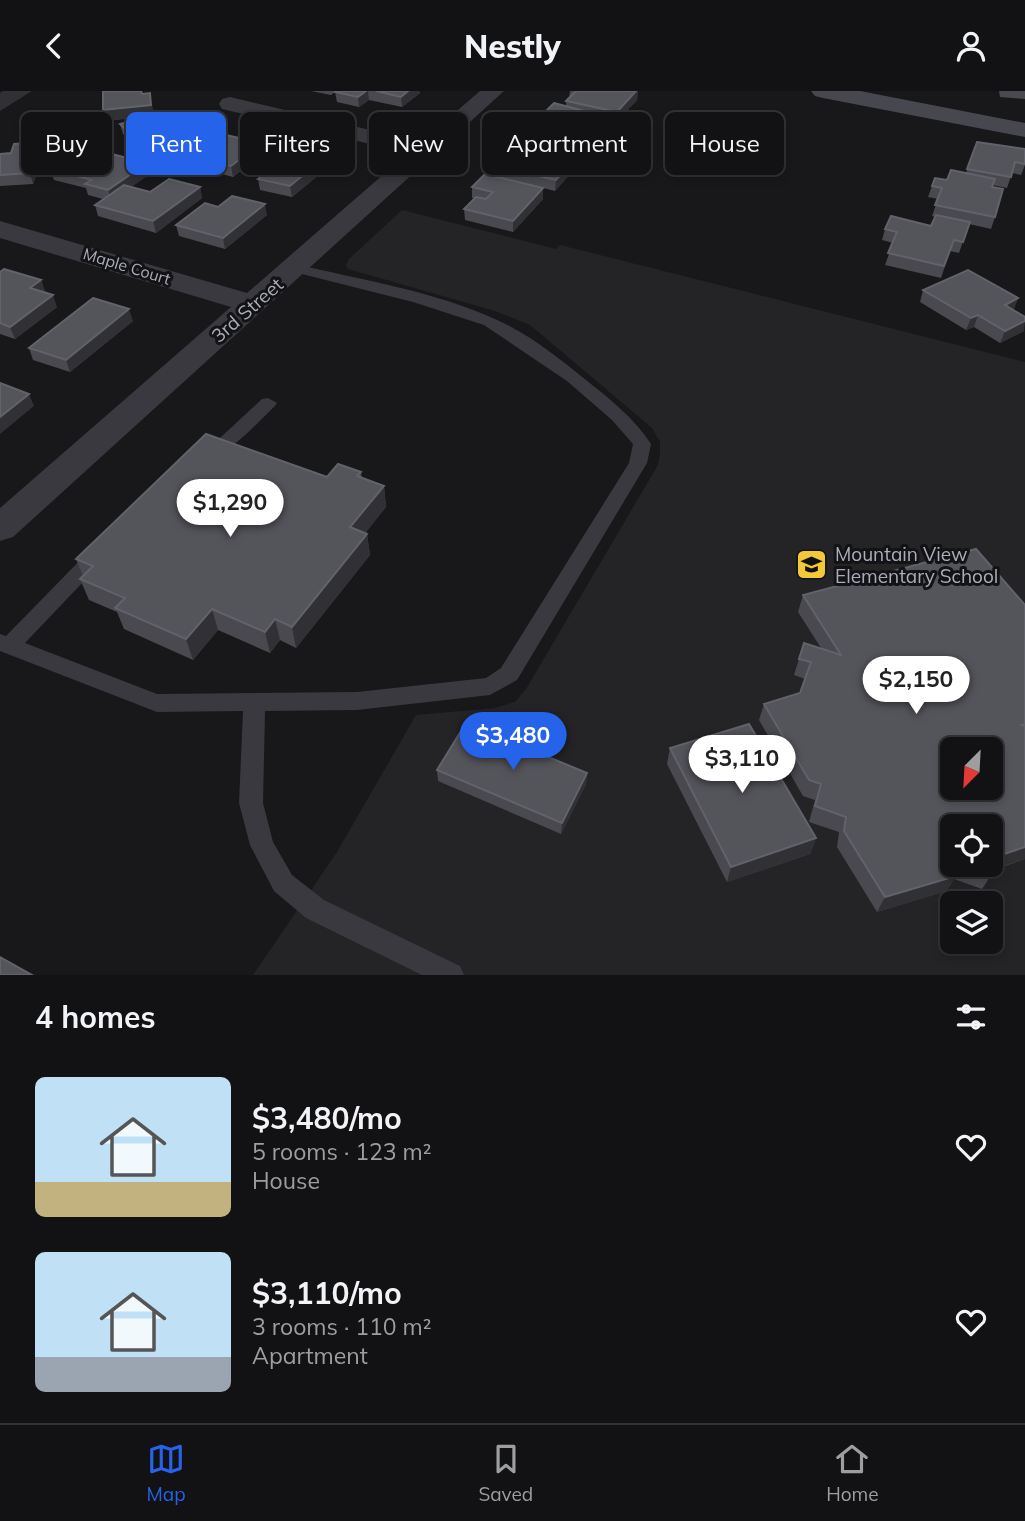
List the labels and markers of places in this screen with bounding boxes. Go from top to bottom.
pin: $1,290 [173,479,287,539]
place label: Mountain View Elementary School [835,542,998,588]
school or university icon: Mountain View Elementary School [795,548,829,582]
pin: $2,150 [859,657,973,716]
pin: $3,480 [456,713,570,772]
pin: $3,110 [685,735,799,795]

